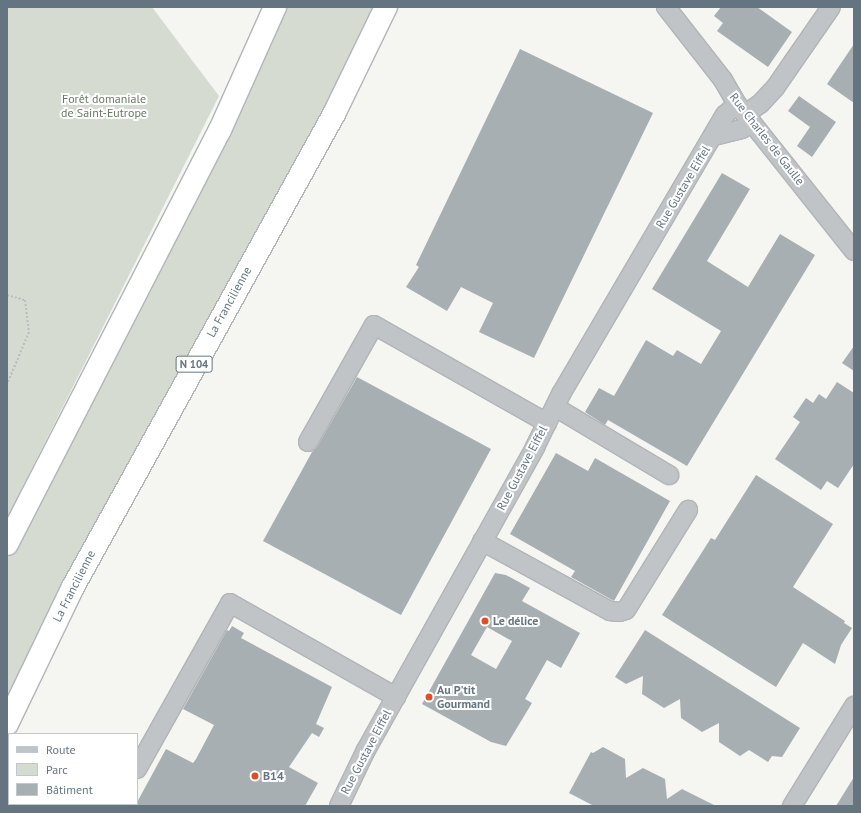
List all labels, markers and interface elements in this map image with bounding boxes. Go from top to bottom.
street label: Rue Charles de Gaulle [727,90,807,188]
park label: Forêt domaniale de Saint-Eutrope [61,92,147,120]
street label: Rue Gustave Eiffel [653,143,713,231]
street label: La Francilienne [204,264,254,340]
road number: N 104 [175,355,213,373]
street label: Rue Gustave Eiffel [494,423,550,513]
street label: La Francilienne [50,548,98,624]
place label: Le délice [493,614,538,628]
marker: Le délice [480,616,490,626]
place label: Au P'tit Gourmand [437,683,490,711]
marker: Au P'tit Gourmand [424,692,434,702]
street label: Rue Gustave Eiffel [338,707,394,797]
legend [8,733,138,805]
text: Route [46,742,76,757]
text: Parc [46,762,68,777]
place label: B14 [263,769,284,783]
marker: B14 [250,771,260,781]
text: Bâtiment [46,782,93,797]

